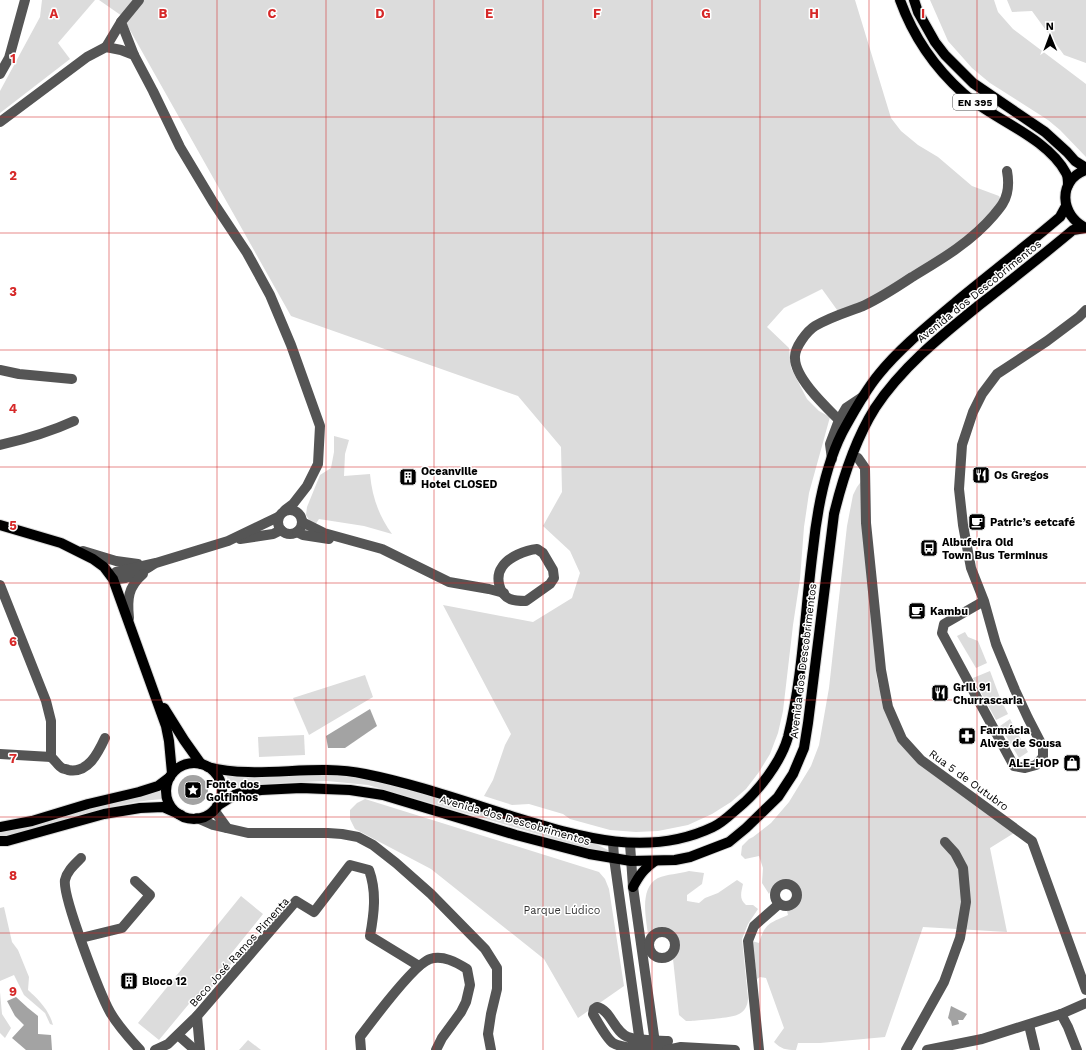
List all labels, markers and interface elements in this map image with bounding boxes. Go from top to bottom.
text: A [50,6,59,21]
text: B [159,6,168,21]
text: C [268,6,277,21]
text: D [375,6,385,21]
text: E [485,6,493,21]
text: F [593,6,601,21]
text: G [701,6,711,21]
text: H [809,6,819,21]
text: I [921,6,925,21]
north arrow [1030,16,1070,56]
text: N [1046,20,1054,33]
text: 1 [10,51,16,66]
road number: EN 395 [953,94,997,110]
text: 2 [9,168,17,183]
street label: Avenida dos Descobrimentos [915,237,1044,346]
text: 3 [9,284,17,299]
text: 4 [9,401,18,416]
place label: Oceanville Hotel CLOSED [421,465,497,491]
restaurant icon: Os Gregos [971,465,991,485]
building icon: Oceanville Hotel CLOSED [398,467,418,487]
place label: Os Gregos [994,469,1049,482]
cafe icon: Patric’s eetcafé [967,512,987,532]
place label: Patric’s eetcafé [990,516,1075,529]
text: 5 [9,518,17,533]
place label: Albufeira Old Town Bus Terminus [942,536,1048,562]
bus stop icon: Albufeira Old Town Bus Terminus [919,538,939,558]
street label: Avenida dos Descobrimentos [788,583,819,739]
cafe icon: Kambu [907,601,927,621]
place label: Kambu [930,605,968,618]
text: 6 [9,634,17,649]
place label: Grill 91 Churrascaria [953,681,1023,707]
restaurant icon: Grill 91 Churrascaria [930,683,950,703]
place label: Farmácia Alves de Sousa [980,724,1062,750]
pharmacy icon: Farmácia Alves de Sousa [957,726,977,746]
street label: Rua 5 de Outubro [926,747,1011,814]
text: 7 [9,751,17,766]
shop icon: ALE-HOP [1062,753,1082,773]
place label: ALE-HOP [1009,757,1059,770]
place label: Fonte dos Golfinhos [206,778,259,804]
place icon: Fonte dos Golfinhos [183,780,203,800]
street label: Avenida dos Descobrimentos [438,793,592,848]
text: 8 [9,868,17,883]
street label: Beco José Ramos Pimenta [187,895,292,1010]
park label: Parque Lúdico [524,904,600,917]
building icon: Bloco 12 [119,971,139,991]
place label: Bloco 12 [142,975,187,988]
text: 9 [9,984,17,999]

